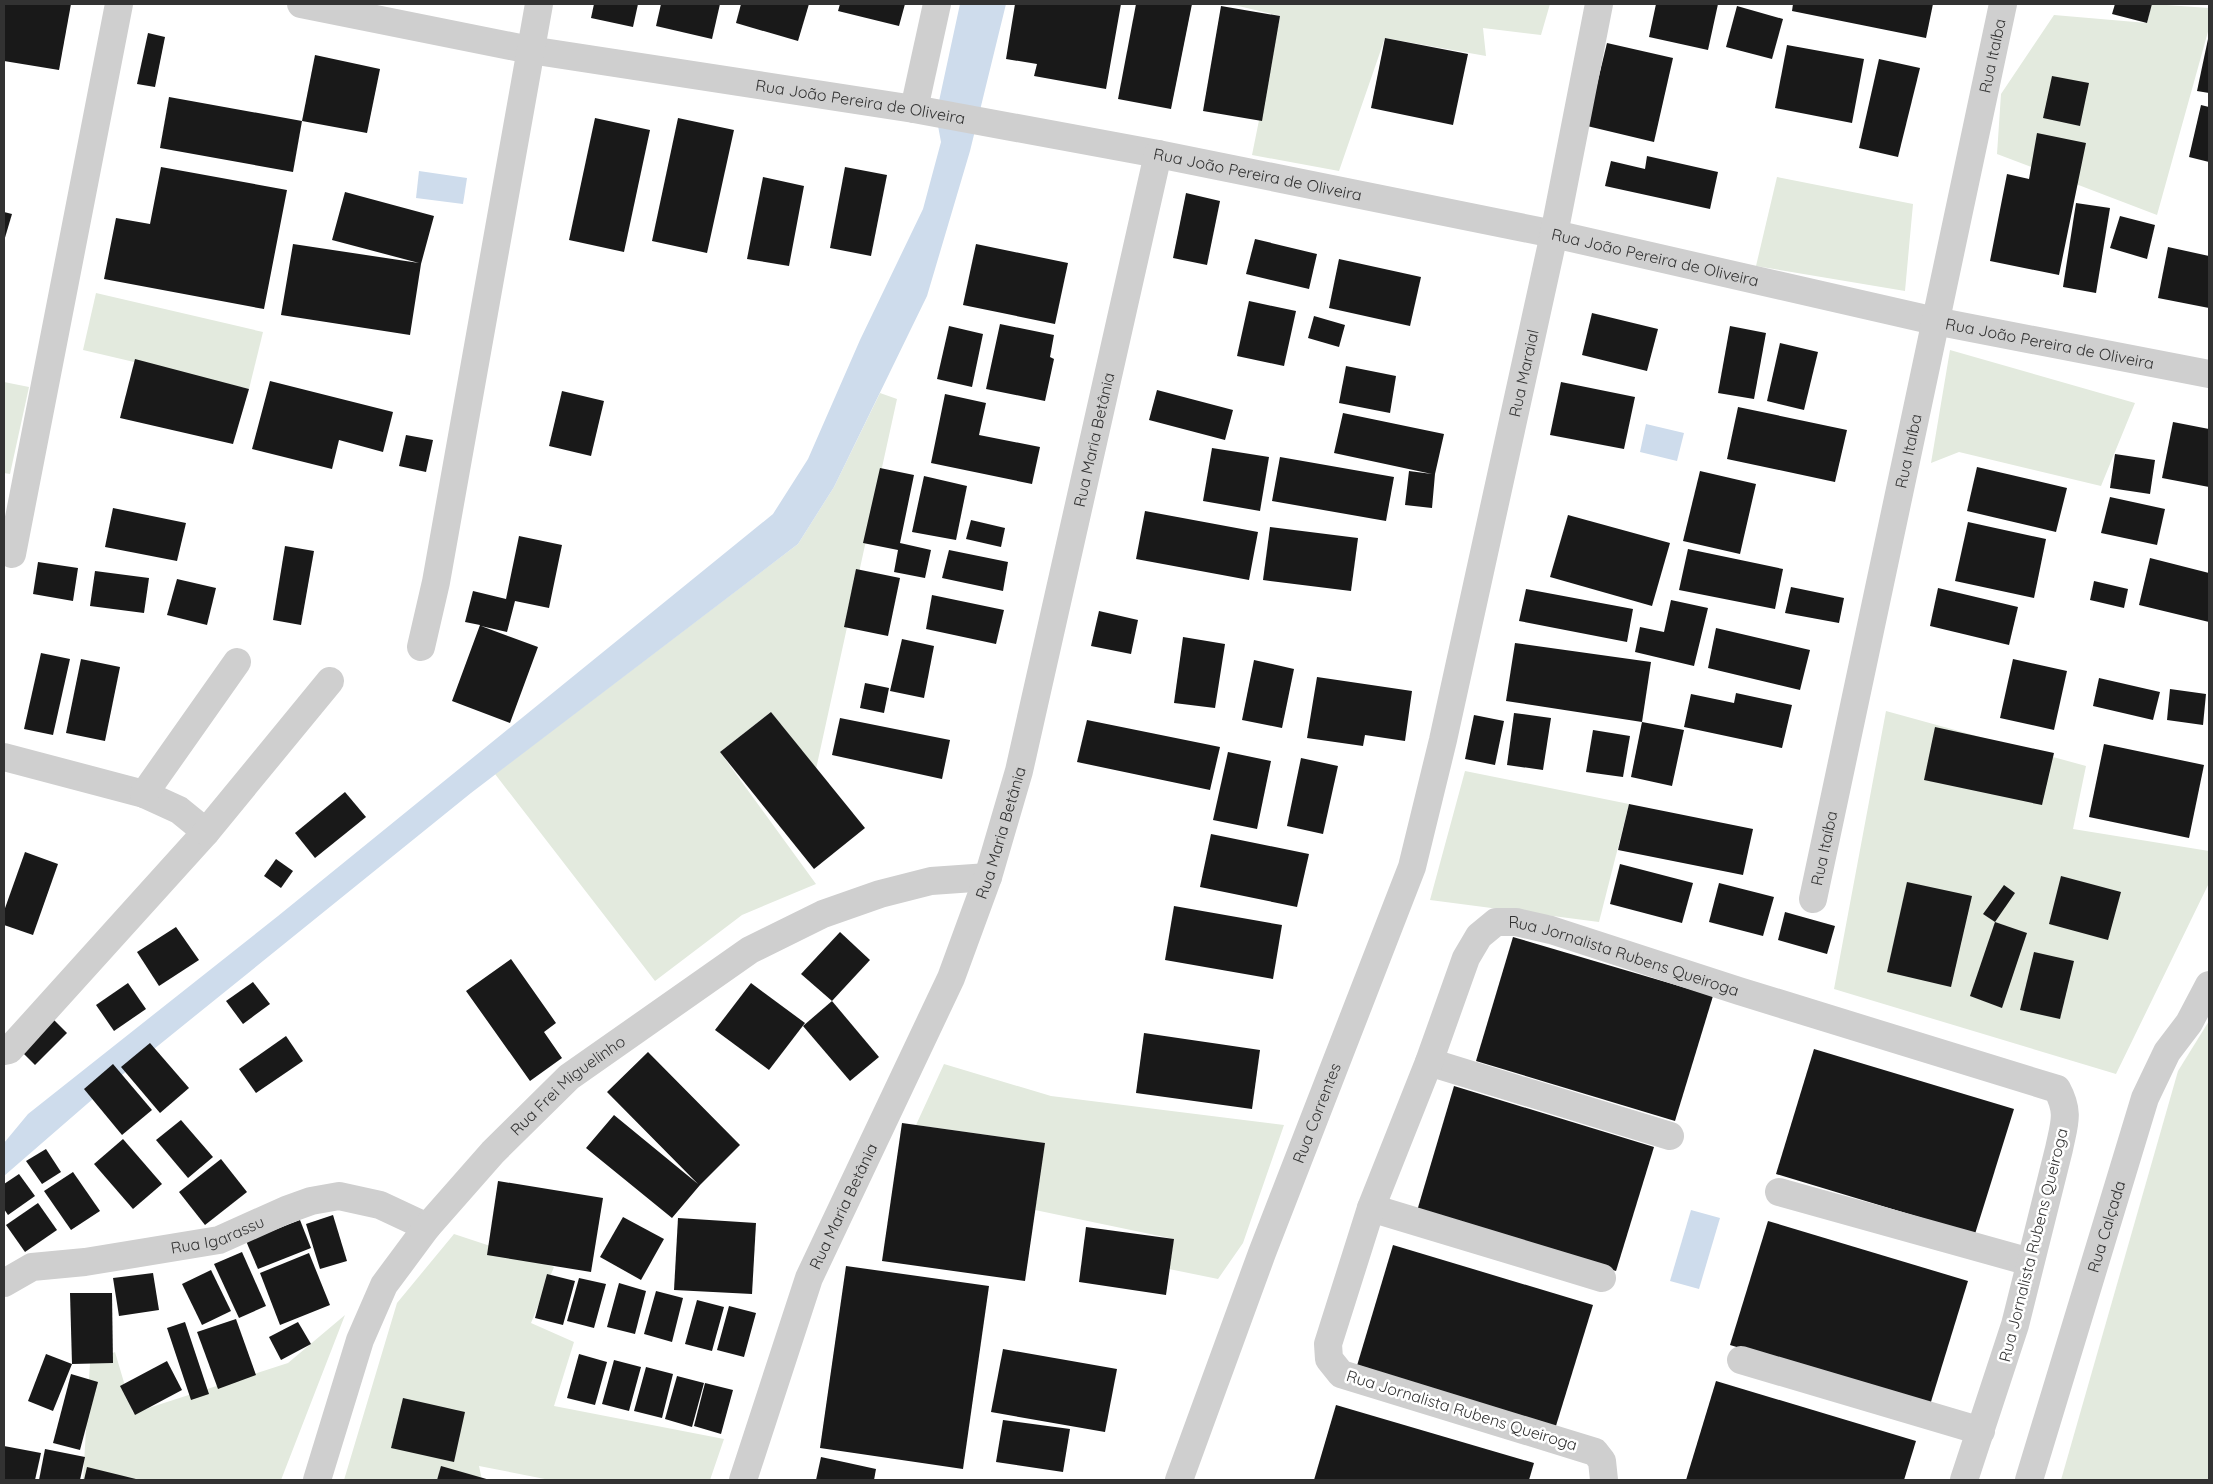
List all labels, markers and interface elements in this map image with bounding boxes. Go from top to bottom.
street label: Rua Itaíba [1974,17,2010,95]
street label: Rua João Pereira de Oliveira [754,75,967,128]
street label: Rua João Pereira de Oliveira [1152,143,1364,205]
street label: Rua João Pereira de Oliveira [1550,224,1761,290]
street label: Rua João Pereira de Oliveira [1944,313,2156,373]
street label: Rua Maraial [1504,328,1543,419]
street label: Rua Maria Betânia [1069,371,1118,509]
street label: Rua Itaíba [1890,412,1926,490]
street label: Rua Maria Betânia [971,764,1030,902]
street label: Rua Itaíba [1806,809,1841,887]
street label: Rua Jornalista Rubens Queiroga [1509,912,1742,1000]
street label: Rua Frei Miguelinho [506,1031,629,1140]
street label: Rua Correntes [1288,1060,1345,1166]
street label: Rua Jornalista Rubens Queiroga [1994,1126,2072,1364]
street label: Rua Maria Betânia [805,1140,881,1273]
street label: Rua Calçada [2083,1178,2129,1275]
street label: Rua Igarassu [169,1211,267,1258]
street label: Rua Jornalista Rubens Queiroga [1344,1365,1580,1455]

